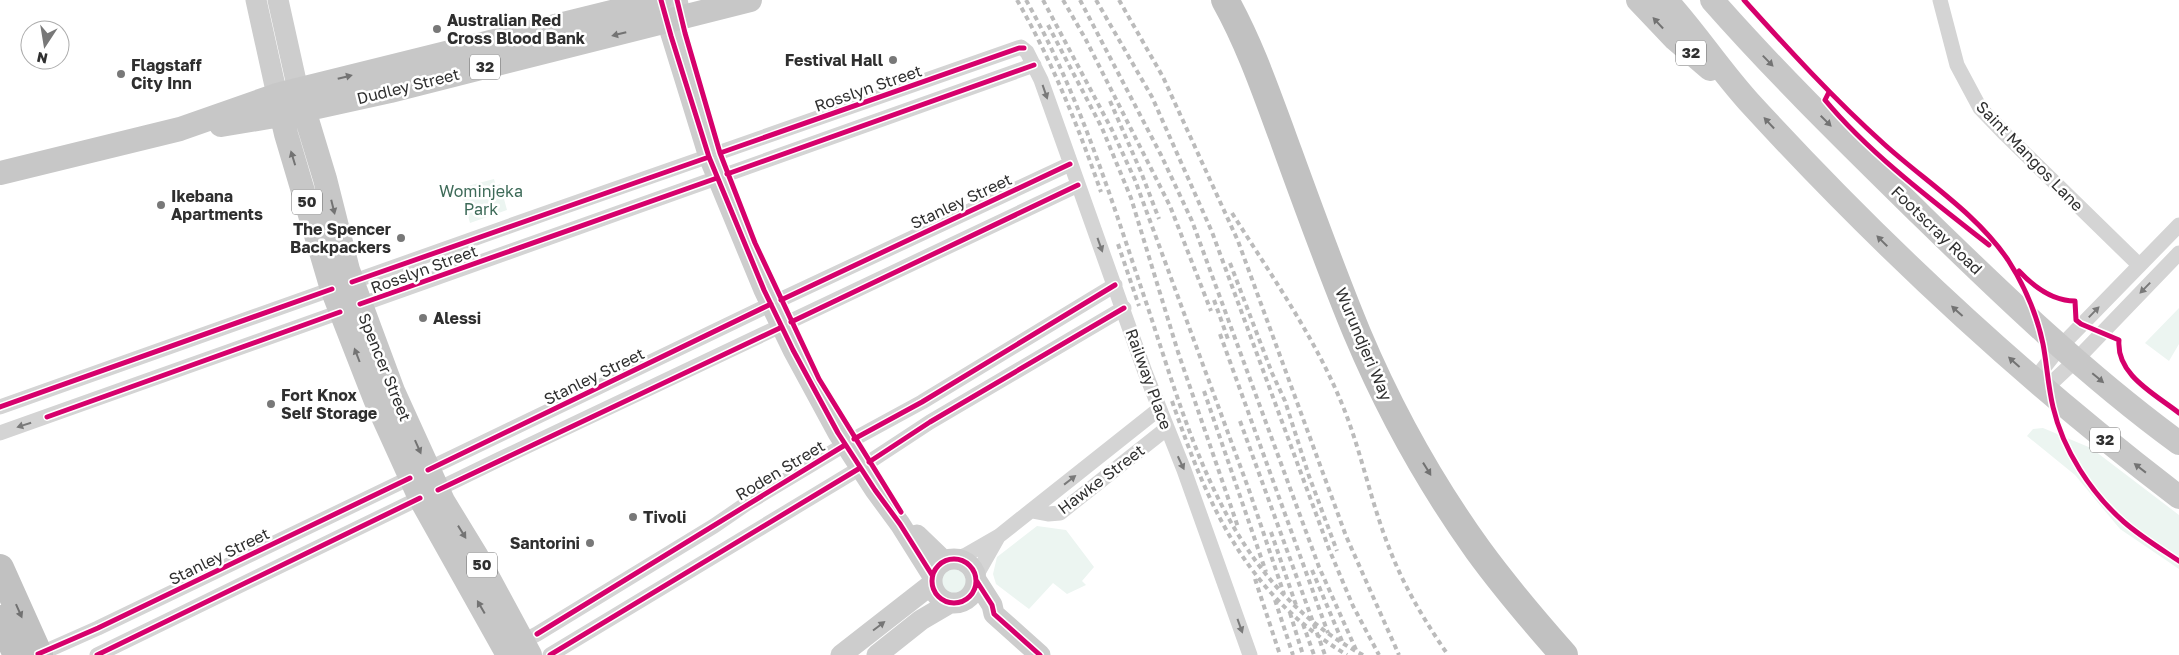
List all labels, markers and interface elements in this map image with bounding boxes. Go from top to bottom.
place label: Australian Red Cross Blood Bank [447,10,586,48]
one-way arrow [1652,17,1664,29]
north arrow [20,20,70,70]
marker: Australian Red Cross Blood Bank [431,23,443,35]
one-way arrow [612,30,627,38]
road number: 32 [1676,40,1706,66]
text: N [35,49,49,68]
place label: Festival Hall [785,50,884,70]
road number: 32 [470,54,500,80]
marker: Festival Hall [887,54,899,66]
place label: Flagstaff City Inn [131,55,202,93]
one-way arrow [1762,55,1774,67]
street label: Rosslyn Street [812,60,924,116]
street label: Dudley Street [355,64,461,108]
marker: Flagstaff City Inn [115,68,127,80]
one-way arrow [337,73,352,81]
one-way arrow [1042,84,1049,99]
street label: Saint Mangos Lane [1972,97,2088,215]
one-way arrow [1820,115,1832,127]
one-way arrow [1763,117,1775,129]
one-way arrow [289,151,297,166]
street label: Stanley Street [907,169,1015,233]
park label: Wominjeka Park [439,181,523,219]
street label: Footscray Road [1887,181,1987,279]
place label: Ikebana Apartments [171,186,263,224]
road number: 50 [292,190,322,214]
marker: Ikebana Apartments [155,199,167,211]
one-way arrow [329,200,337,215]
place label: The Spencer Backpackers [290,219,391,257]
marker: The Spencer Backpackers [395,232,407,244]
one-way arrow [1876,235,1888,247]
one-way arrow [1096,238,1104,253]
street label: Rosslyn Street [368,240,480,298]
one-way arrow [2139,282,2151,294]
street label: Wurundjeri Way [1331,284,1397,404]
one-way arrow [1952,305,1964,317]
one-way arrow [2088,306,2100,318]
place label: Alessi [433,308,481,328]
street label: Spencer Street [354,310,416,424]
marker: Alessi [417,312,429,324]
street label: Railway Place [1121,326,1177,432]
street label: Stanley Street [540,343,648,409]
one-way arrow [353,348,361,362]
one-way arrow [2008,356,2020,368]
one-way arrow [2091,373,2104,384]
place label: Fort Knox Self Storage [281,385,377,423]
marker: Fort Knox Self Storage [265,398,277,410]
one-way arrow [17,421,32,429]
road number: 32 [2090,428,2120,452]
street label: Roden Street [732,436,828,504]
one-way arrow [414,440,422,454]
street label: Hawke Street [1054,440,1148,518]
one-way arrow [1177,456,1185,470]
one-way arrow [2134,462,2147,473]
one-way arrow [1422,463,1431,476]
one-way arrow [1063,475,1077,485]
place label: Tivoli [643,507,686,527]
marker: Tivoli [627,511,639,523]
street label: Stanley Street [165,523,273,589]
one-way arrow [458,526,467,539]
place label: Santorini [510,533,580,553]
marker: Santorini [584,537,596,549]
road number: 50 [467,552,497,578]
one-way arrow [477,600,485,615]
one-way arrow [15,604,23,618]
one-way arrow [1236,619,1244,634]
one-way arrow [872,620,885,631]

